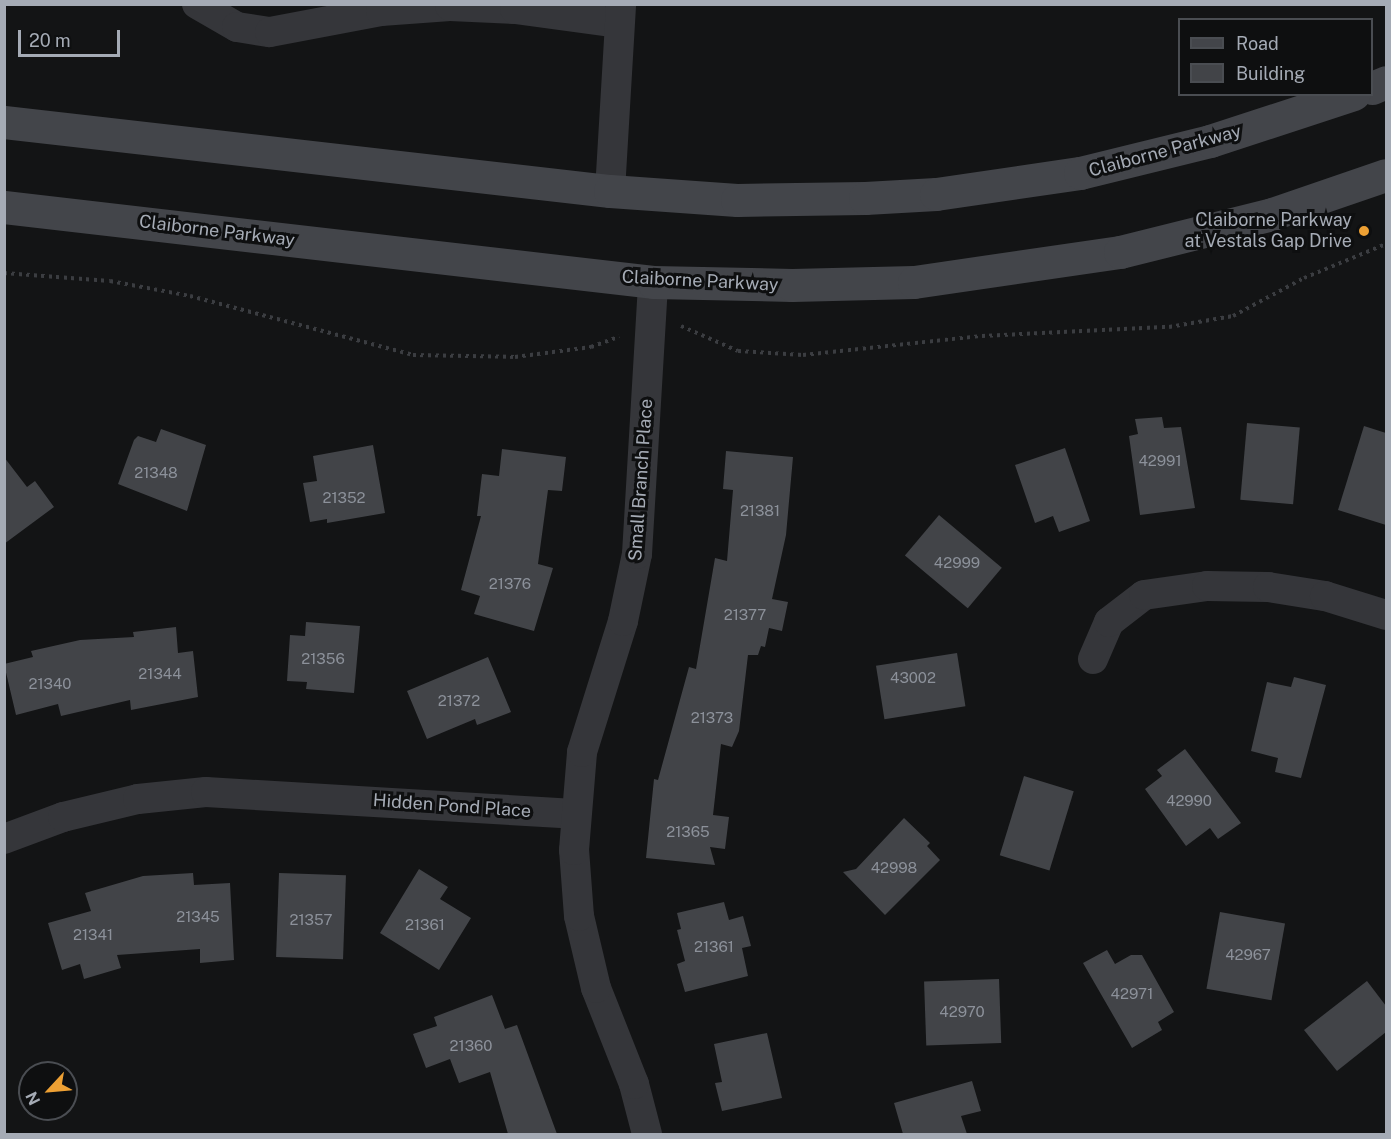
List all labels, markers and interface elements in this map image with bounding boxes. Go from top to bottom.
scale bar [21,18,123,56]
legend [1178,18,1373,96]
text: 20 m [29,30,71,51]
text: Road [1236,33,1279,54]
text: Building [1236,63,1305,84]
street label: Claiborne Parkway [1086,120,1244,182]
place label: Claiborne Parkway at Vestals Gap Drive [1184,210,1352,252]
street label: Claiborne Parkway [138,211,296,251]
marker: Claiborne Parkway at Vestals Gap Drive [1357,224,1371,238]
street label: Claiborne Parkway [621,266,779,296]
street label: Small Branch Place [625,398,657,562]
house number: 42991 [1138,452,1182,470]
house number: 21348 [134,464,178,482]
house number: 21352 [322,489,366,507]
house number: 21381 [740,502,780,520]
house number: 42999 [934,554,980,572]
house number: 21376 [489,575,531,593]
house number: 21377 [724,606,766,624]
house number: 21356 [301,650,345,668]
house number: 21344 [138,665,182,683]
house number: 43002 [890,669,936,687]
house number: 21340 [28,675,72,693]
house number: 21372 [438,692,480,710]
house number: 21373 [691,709,733,727]
street label: Hidden Pond Place [372,790,532,822]
house number: 42990 [1166,792,1212,810]
house number: 21365 [666,823,710,841]
house number: 42998 [871,859,917,877]
house number: 21345 [176,908,220,926]
house number: 21357 [289,911,333,929]
house number: 21361 [405,916,445,934]
house number: 21341 [73,926,113,944]
house number: 21361 [694,938,734,956]
house number: 42967 [1225,946,1271,964]
house number: 42971 [1111,985,1153,1003]
house number: 42970 [939,1003,985,1021]
house number: 21360 [450,1037,492,1055]
north arrow [18,1061,78,1121]
text: N [22,1088,44,1108]

